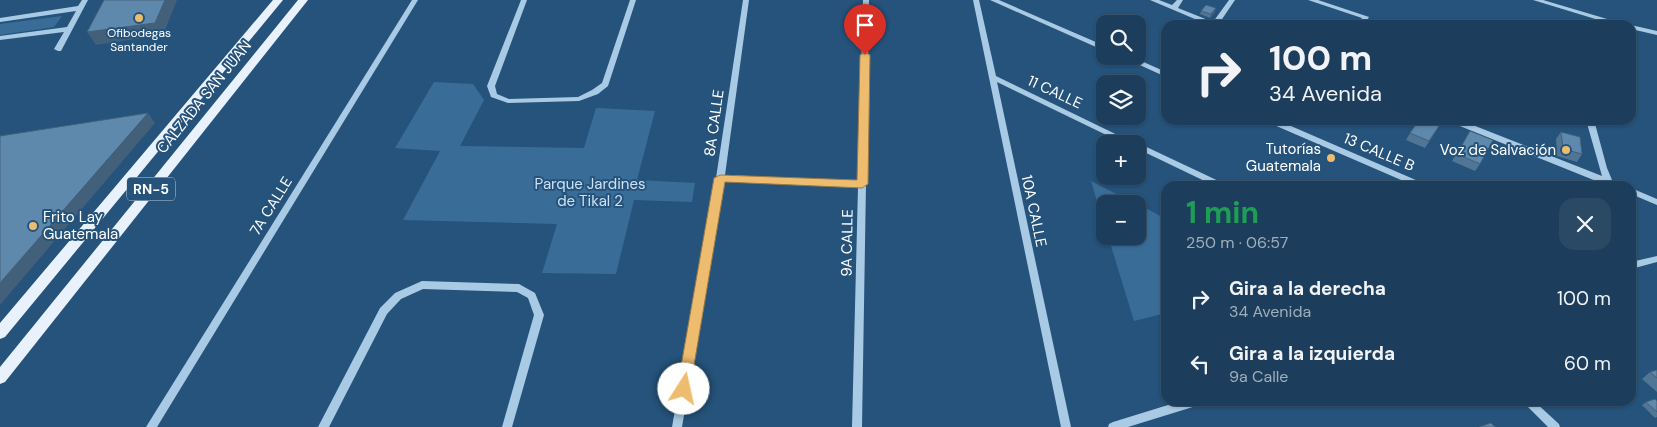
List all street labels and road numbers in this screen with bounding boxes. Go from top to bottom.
street label: CALZADA SAN JUAN [152,36,256,158]
street label: 11 CALLE [1024,71,1086,113]
street label: 8A CALLE [699,88,729,158]
street label: 13 CALLE B [1340,128,1418,176]
street label: 7A CALLE [245,173,297,239]
street label: 10A CALLE [1017,173,1051,249]
road number: RN-5 [127,178,175,200]
street label: 9A CALLE [836,209,858,277]

